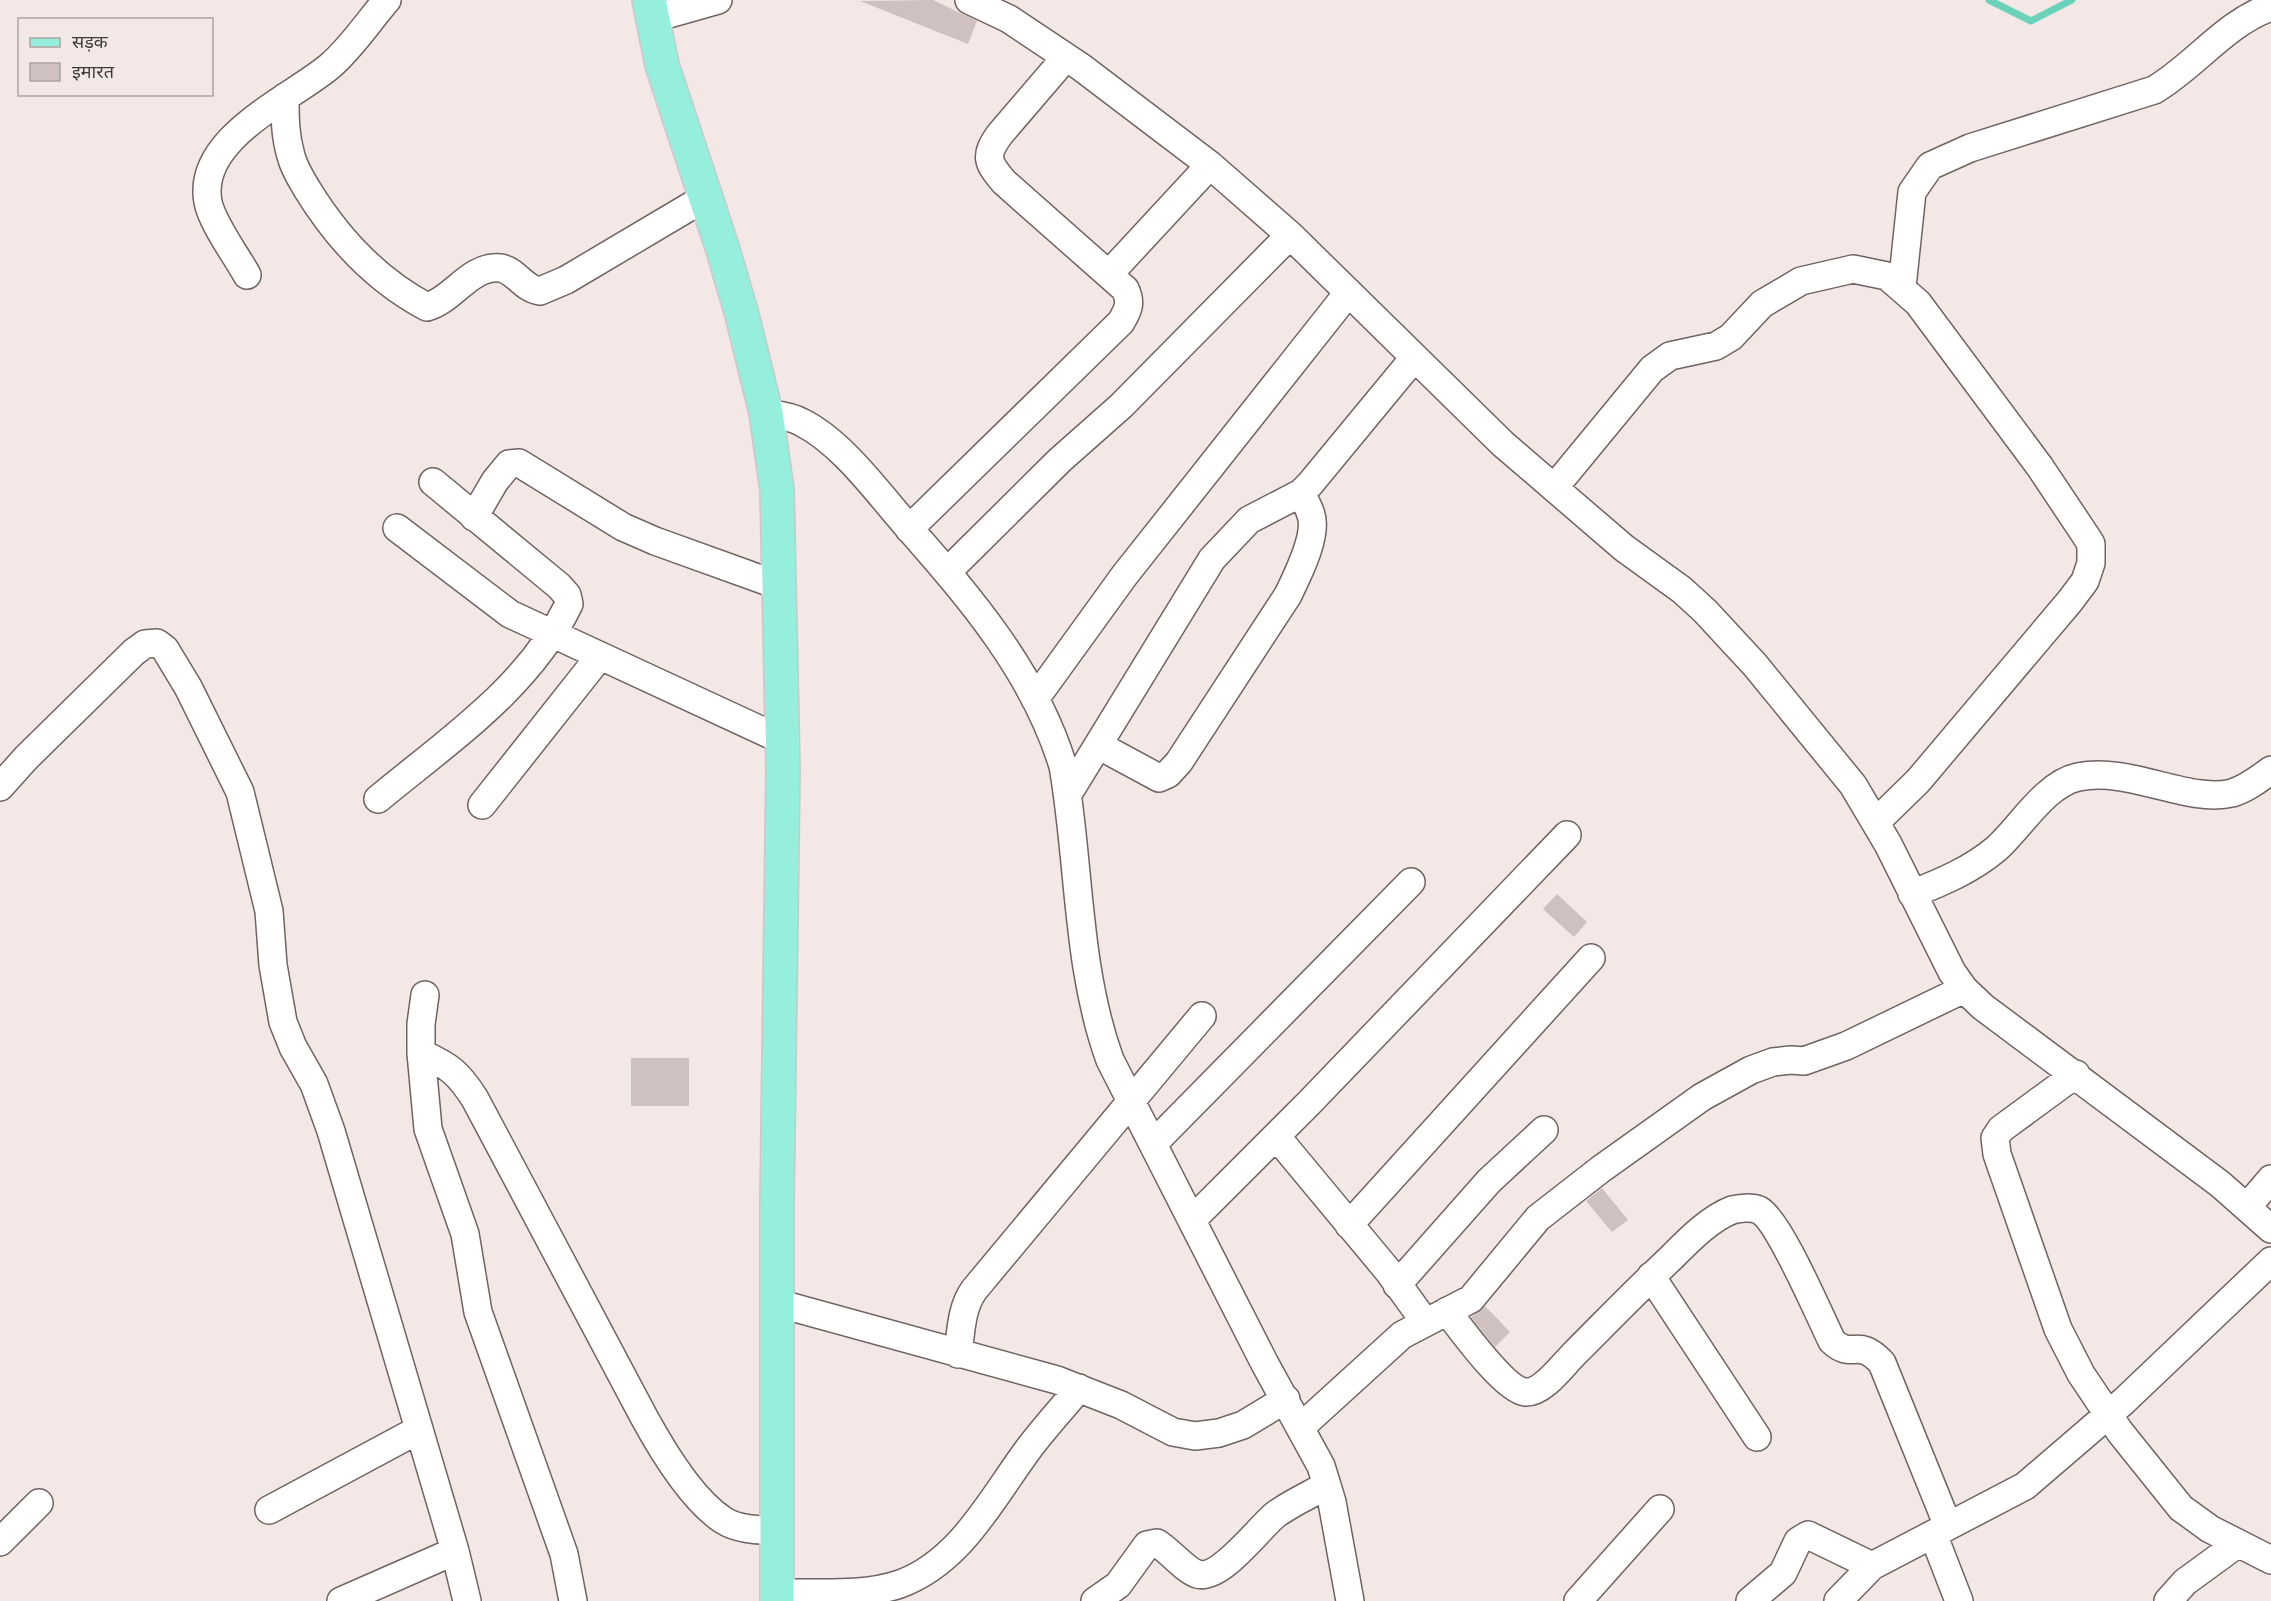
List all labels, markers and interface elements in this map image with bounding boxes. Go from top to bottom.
legend [18,18,213,96]
text: सड़क [72,30,109,52]
text: इमारत [72,60,115,82]

